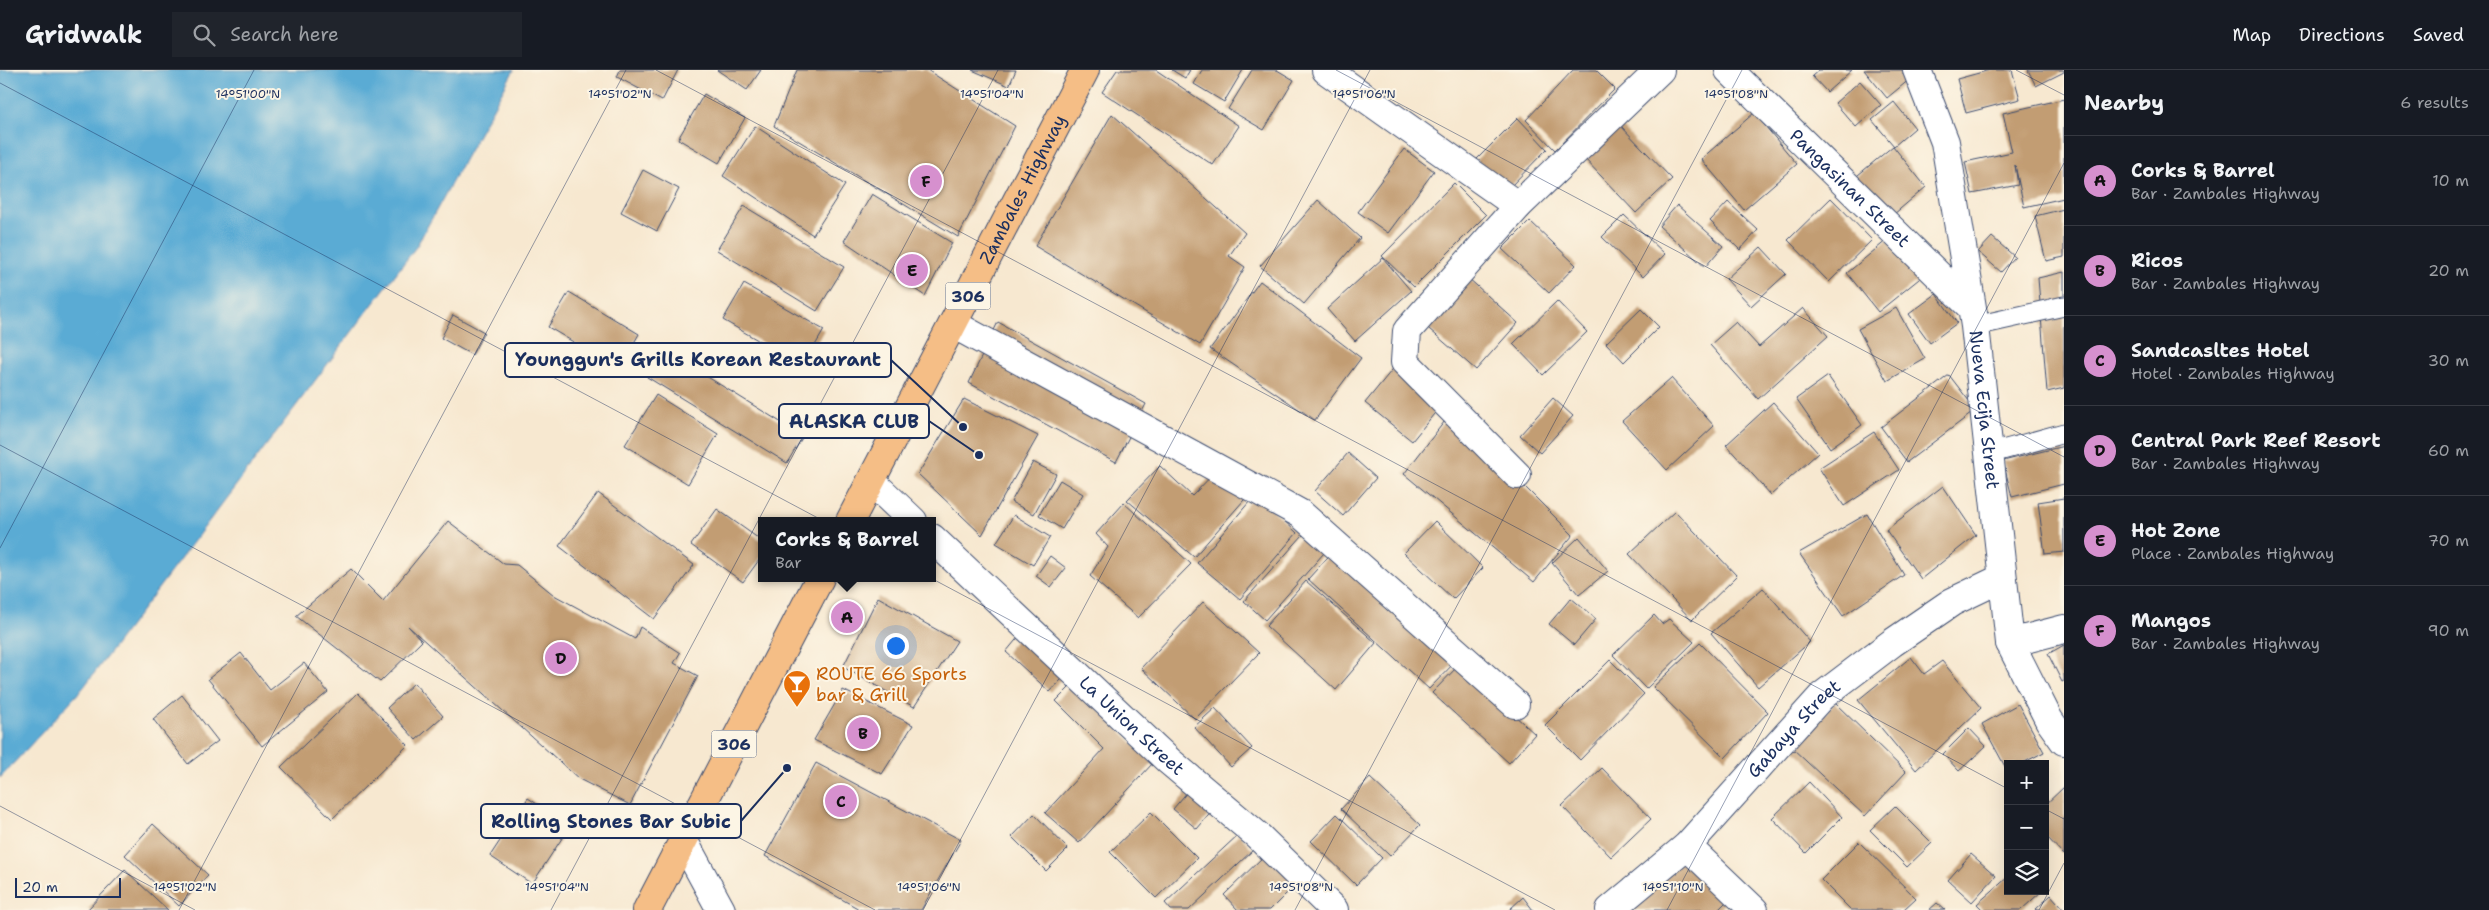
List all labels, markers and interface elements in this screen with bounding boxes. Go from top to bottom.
search box [172,12,522,57]
text: Gridwalk [25,19,142,51]
icon: search [190,21,218,49]
text: Search here [230,22,339,47]
text: Map [2233,23,2271,47]
text: Directions [2299,23,2385,47]
text: Saved [2413,23,2464,47]
text: 14°51'00"N [216,86,280,102]
text: 14°51'02"N [588,86,652,102]
text: 14°51'04"N [960,86,1024,102]
text: 14°51'06"N [1332,86,1396,102]
text: 14°51'08"N [1704,86,1768,102]
text: Nearby [2084,89,2164,117]
text: 6 results [2400,92,2469,113]
street label: Zambales Highway [974,110,1072,268]
street label: Pangasinan Street [1784,124,1915,253]
text: Corks & Barrel [2131,158,2275,183]
pin: F [910,162,942,200]
text: A [2094,170,2106,191]
text: 10 m [2432,170,2469,191]
text: Bar · Zambales Highway [2131,183,2320,204]
text: Ricos [2131,248,2183,273]
pin: E [896,251,928,289]
text: B [2095,260,2105,281]
text: 20 m [2428,260,2469,281]
text: Bar · Zambales Highway [2131,273,2320,294]
road number: 306 [946,282,990,310]
street label: Nueva Ecija Street [1964,329,2005,491]
text: Sandcasltes Hotel [2131,338,2309,363]
callout: Younggun's Grills Korean Restaurant [505,343,891,377]
text: Younggun's Grills Korean Restaurant [515,347,881,372]
text: C [2095,350,2105,371]
text: 30 m [2428,350,2469,371]
text: Hotel · Zambales Highway [2131,363,2335,384]
callout: ALASKA CLUB [779,404,929,438]
text: ALASKA CLUB [789,409,919,434]
text: Central Park Reef Resort [2131,428,2380,453]
text: D [2094,440,2106,461]
text: 60 m [2428,440,2469,461]
text: Bar · Zambales Highway [2131,453,2320,474]
popup [758,517,936,582]
text: Hot Zone [2131,518,2221,543]
text: Corks & Barrel [775,527,919,552]
text: E [2095,530,2105,551]
text: 70 m [2428,530,2469,551]
text: Place · Zambales Highway [2131,543,2334,564]
text: Bar [775,552,802,573]
pin: A [831,598,863,636]
text: Mangos [2131,608,2211,633]
text: F [2095,620,2105,641]
text: 90 m [2428,620,2469,641]
your location [883,633,909,659]
text: Bar · Zambales Highway [2131,633,2320,654]
pin: D [545,639,577,677]
place label: ROUTE 66 Sports bar & Grill [816,662,967,707]
bar icon: ROUTE 66 Sports bar & Grill [782,669,812,708]
street label: La Union Street [1074,671,1189,781]
street label: Gabaya Street [1742,674,1846,783]
pin: B [847,714,879,752]
road number: 306 [712,731,756,758]
map controls [2004,760,2049,895]
button: + [2004,760,2049,805]
pin: C [825,782,857,820]
callout: Rolling Stones Bar Subic [481,804,741,838]
button: − [2004,805,2049,850]
text: Rolling Stones Bar Subic [491,809,731,834]
button: layers [2004,850,2049,895]
scale bar [15,875,121,898]
text: 20 m [22,878,58,896]
text: 14°51'02"N [153,879,217,895]
text: 14°51'04"N [525,879,589,895]
text: 14°51'06"N [897,879,961,895]
text: 14°51'08"N [1269,879,1333,895]
text: 14°51'10"N [1642,879,1704,895]

